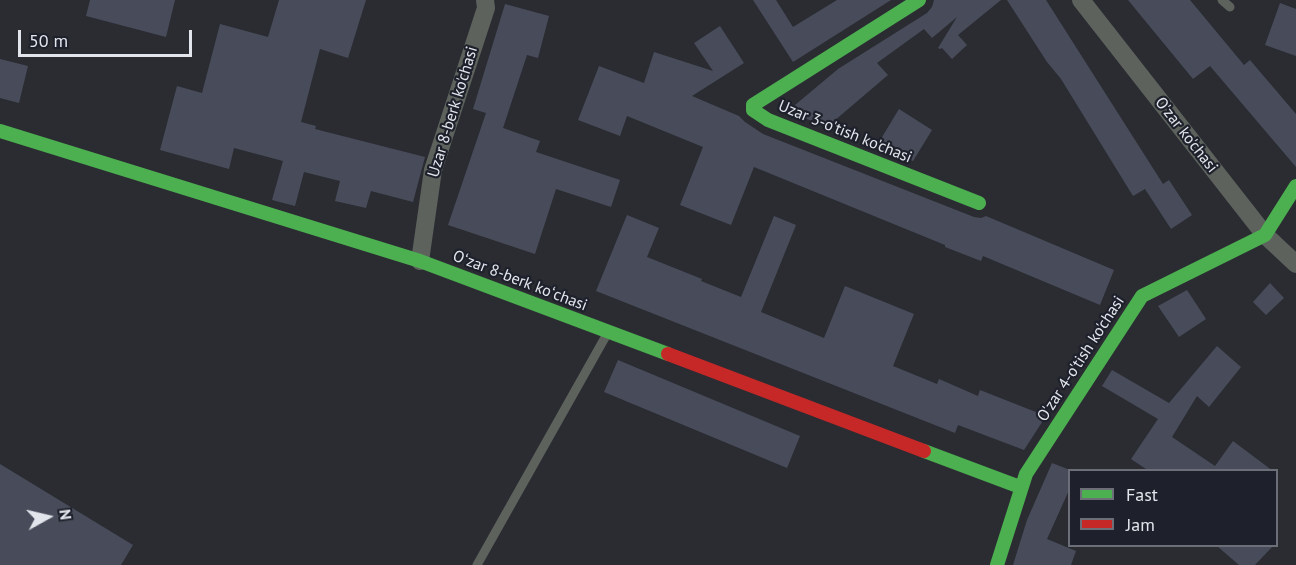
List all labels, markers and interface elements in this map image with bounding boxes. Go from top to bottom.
scale bar [21,18,195,56]
text: 50 m [29,29,68,52]
street label: Uzar 8-berk ko'chasi [424,44,482,180]
street label: O'zar ko'chasi [1151,93,1221,177]
street label: Uzar 3-o'tish ko'chasi [775,96,915,168]
street label: Oʻzar 8-berk koʻchasi [450,247,590,315]
street label: O'zar 4-o'tish ko'chasi [1033,293,1129,425]
legend [1068,469,1278,547]
text: Fast [1126,483,1158,506]
north arrow [18,487,78,547]
text: N [55,508,76,521]
text: Jam [1126,513,1155,536]

